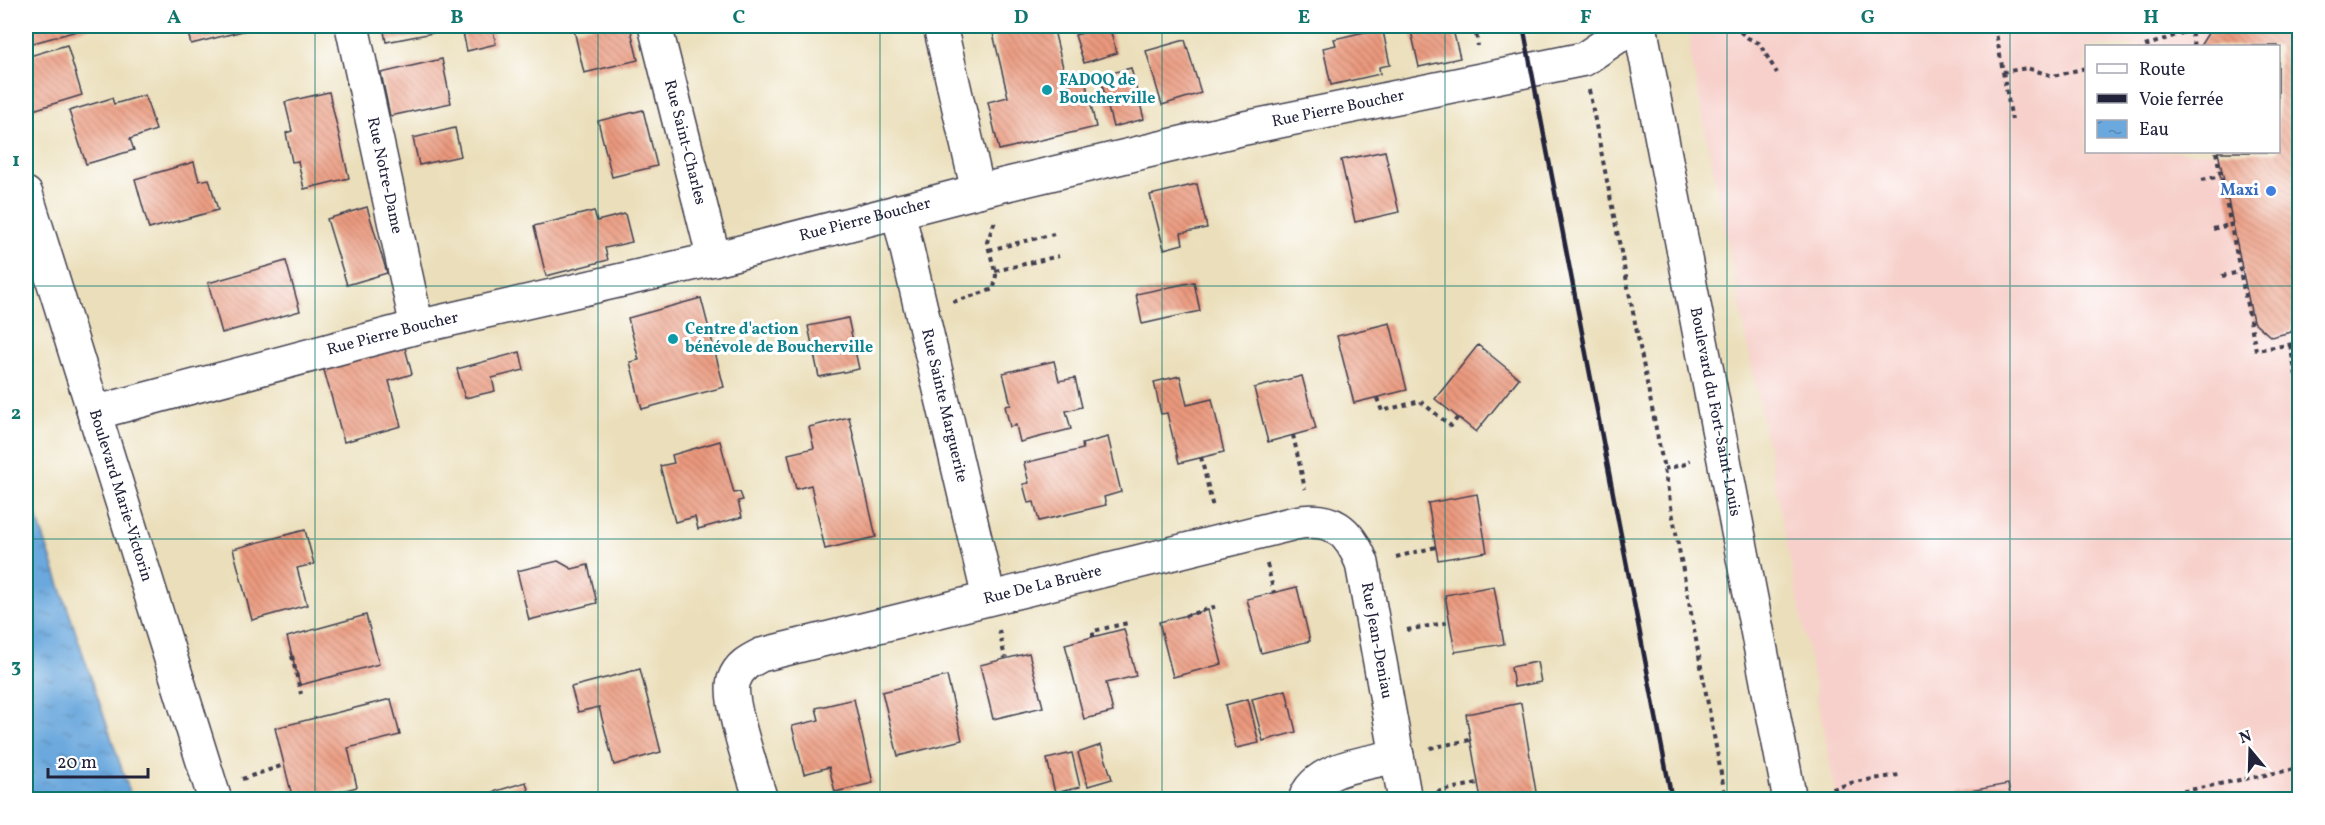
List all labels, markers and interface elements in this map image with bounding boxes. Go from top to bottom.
text: A [167,4,181,32]
text: B [450,4,464,32]
text: C [733,4,746,32]
text: D [1014,4,1028,32]
text: E [1298,4,1310,32]
text: F [1580,4,1592,32]
text: G [1861,4,1875,32]
text: H [2143,4,2159,32]
legend [2085,45,2280,153]
text: Route [2139,58,2185,83]
place label: FADOQ de Boucherville [1059,70,1155,110]
street label: Rue Saint-Charles [658,77,711,207]
marker: FADOQ de Boucherville [1040,83,1054,97]
street label: Rue Pierre Boucher [1270,85,1407,133]
text: Voie ferrée [2139,88,2224,113]
street label: Rue Notre-Dame [361,115,408,236]
text: Eau [2139,118,2169,143]
text: 1 [12,147,20,175]
place label: Maxi [2220,180,2259,202]
marker: Maxi [2264,184,2278,198]
street label: Rue Pierre Boucher [797,193,933,248]
street label: Boulevard du Fort-Saint-Louis [1684,305,1746,518]
street label: Rue Pierre Boucher [325,307,461,361]
place label: Centre d'action bénévole de Boucherville [685,319,873,359]
street label: Rue Sainte Marguerite [915,327,972,485]
marker: Centre d'action bénévole de Boucherville [666,332,680,346]
text: 2 [11,400,21,428]
street label: Boulevard Marie-Victorin [83,407,157,585]
street label: Rue De La Bruère [981,560,1104,611]
street label: Rue Jean-Deniau [1355,581,1397,701]
text: 3 [11,653,21,681]
north arrow [2220,720,2280,780]
text: N [2237,725,2255,750]
scale bar [48,741,148,779]
text: 20 m [57,751,97,776]

